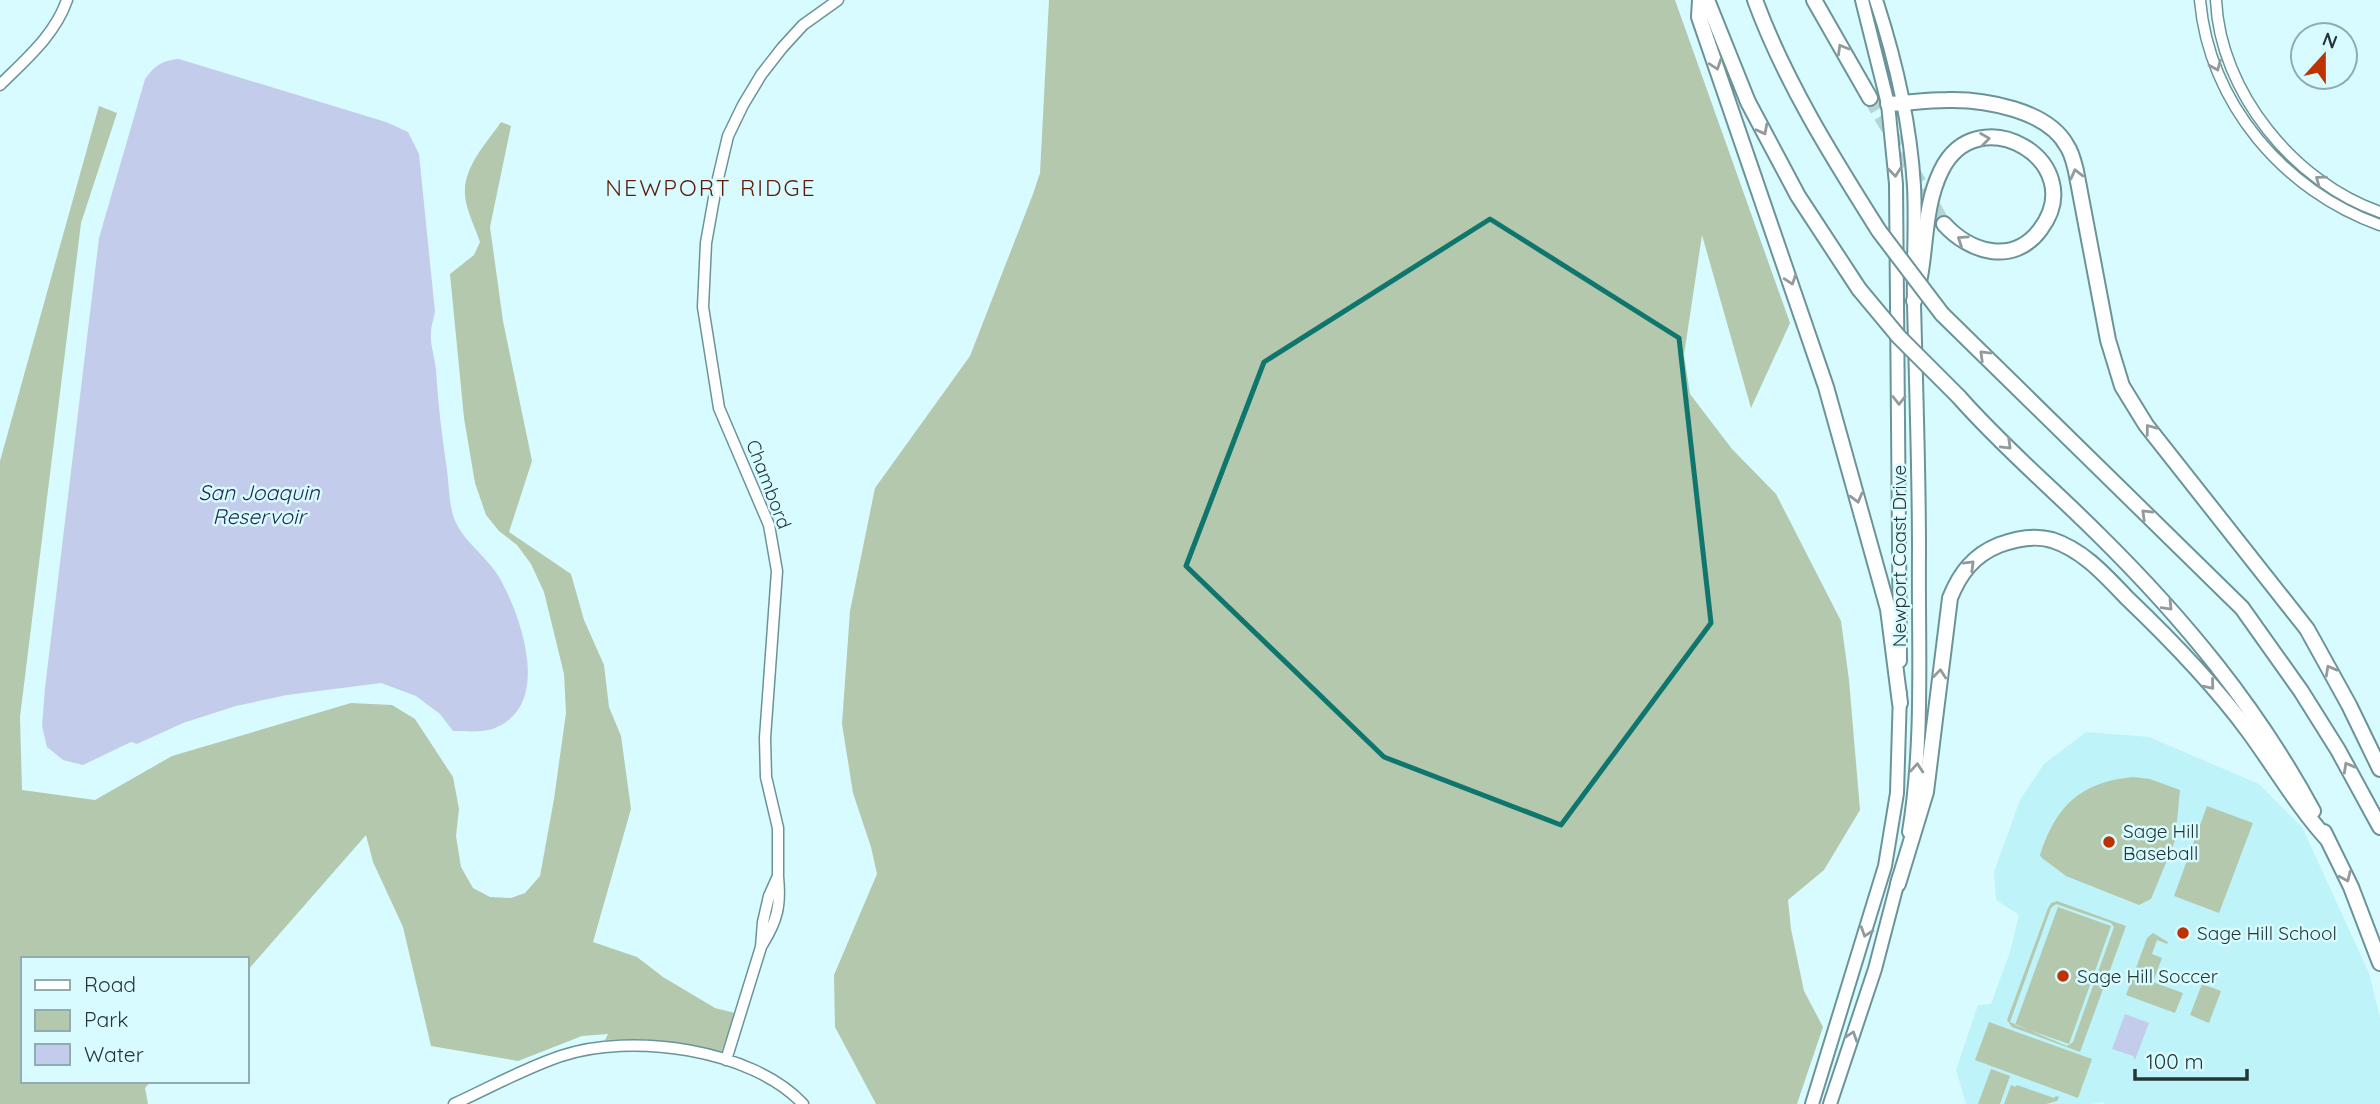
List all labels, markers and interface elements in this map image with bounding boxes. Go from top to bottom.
north arrow [2289,21,2359,91]
text: N [2319,26,2341,54]
one-way arrow [1837,44,1850,56]
one-way arrow [1708,59,1722,71]
one-way arrow [2207,59,2221,71]
one-way arrow [1755,123,1768,135]
one-way arrow [1979,132,1991,147]
one-way arrow [1887,167,1902,178]
one-way arrow [2070,168,2084,180]
district label: NEWPORT RIDGE [605,173,817,202]
one-way arrow [2315,176,2328,188]
one-way arrow [1957,236,1970,248]
one-way arrow [1783,274,1797,286]
one-way arrow [1979,350,1992,363]
one-way arrow [1891,394,1906,405]
one-way arrow [2145,424,2158,437]
street label: Chambord [741,436,797,532]
one-way arrow [1999,437,2012,450]
street label: Newport Coast Drive [1887,465,1911,647]
water label: San Joaquin Reservoir [198,479,320,529]
one-way arrow [1849,491,1864,503]
one-way arrow [2141,510,2154,523]
one-way arrow [1962,560,1975,573]
one-way arrow [2159,598,2172,611]
one-way arrow [2325,665,2338,677]
one-way arrow [1932,668,1947,679]
one-way arrow [2202,677,2215,689]
one-way arrow [1909,762,1924,773]
one-way arrow [2343,762,2356,775]
place label: Sage Hill Baseball [2123,819,2199,865]
marker: Sage Hill Baseball [2101,834,2117,850]
one-way arrow [2338,870,2352,882]
place label: Sage Hill School [2197,921,2337,945]
one-way arrow [1860,925,1874,937]
marker: Sage Hill School [2175,925,2191,941]
legend [21,957,248,1083]
place label: Sage Hill Soccer [2077,964,2219,988]
marker: Sage Hill Soccer [2055,968,2071,984]
text: Road [84,971,136,997]
text: Park [84,1006,128,1032]
one-way arrow [1844,1031,1858,1043]
scale bar [2135,1038,2247,1082]
text: Water [84,1041,144,1067]
text: 100 m [2146,1048,2204,1074]

